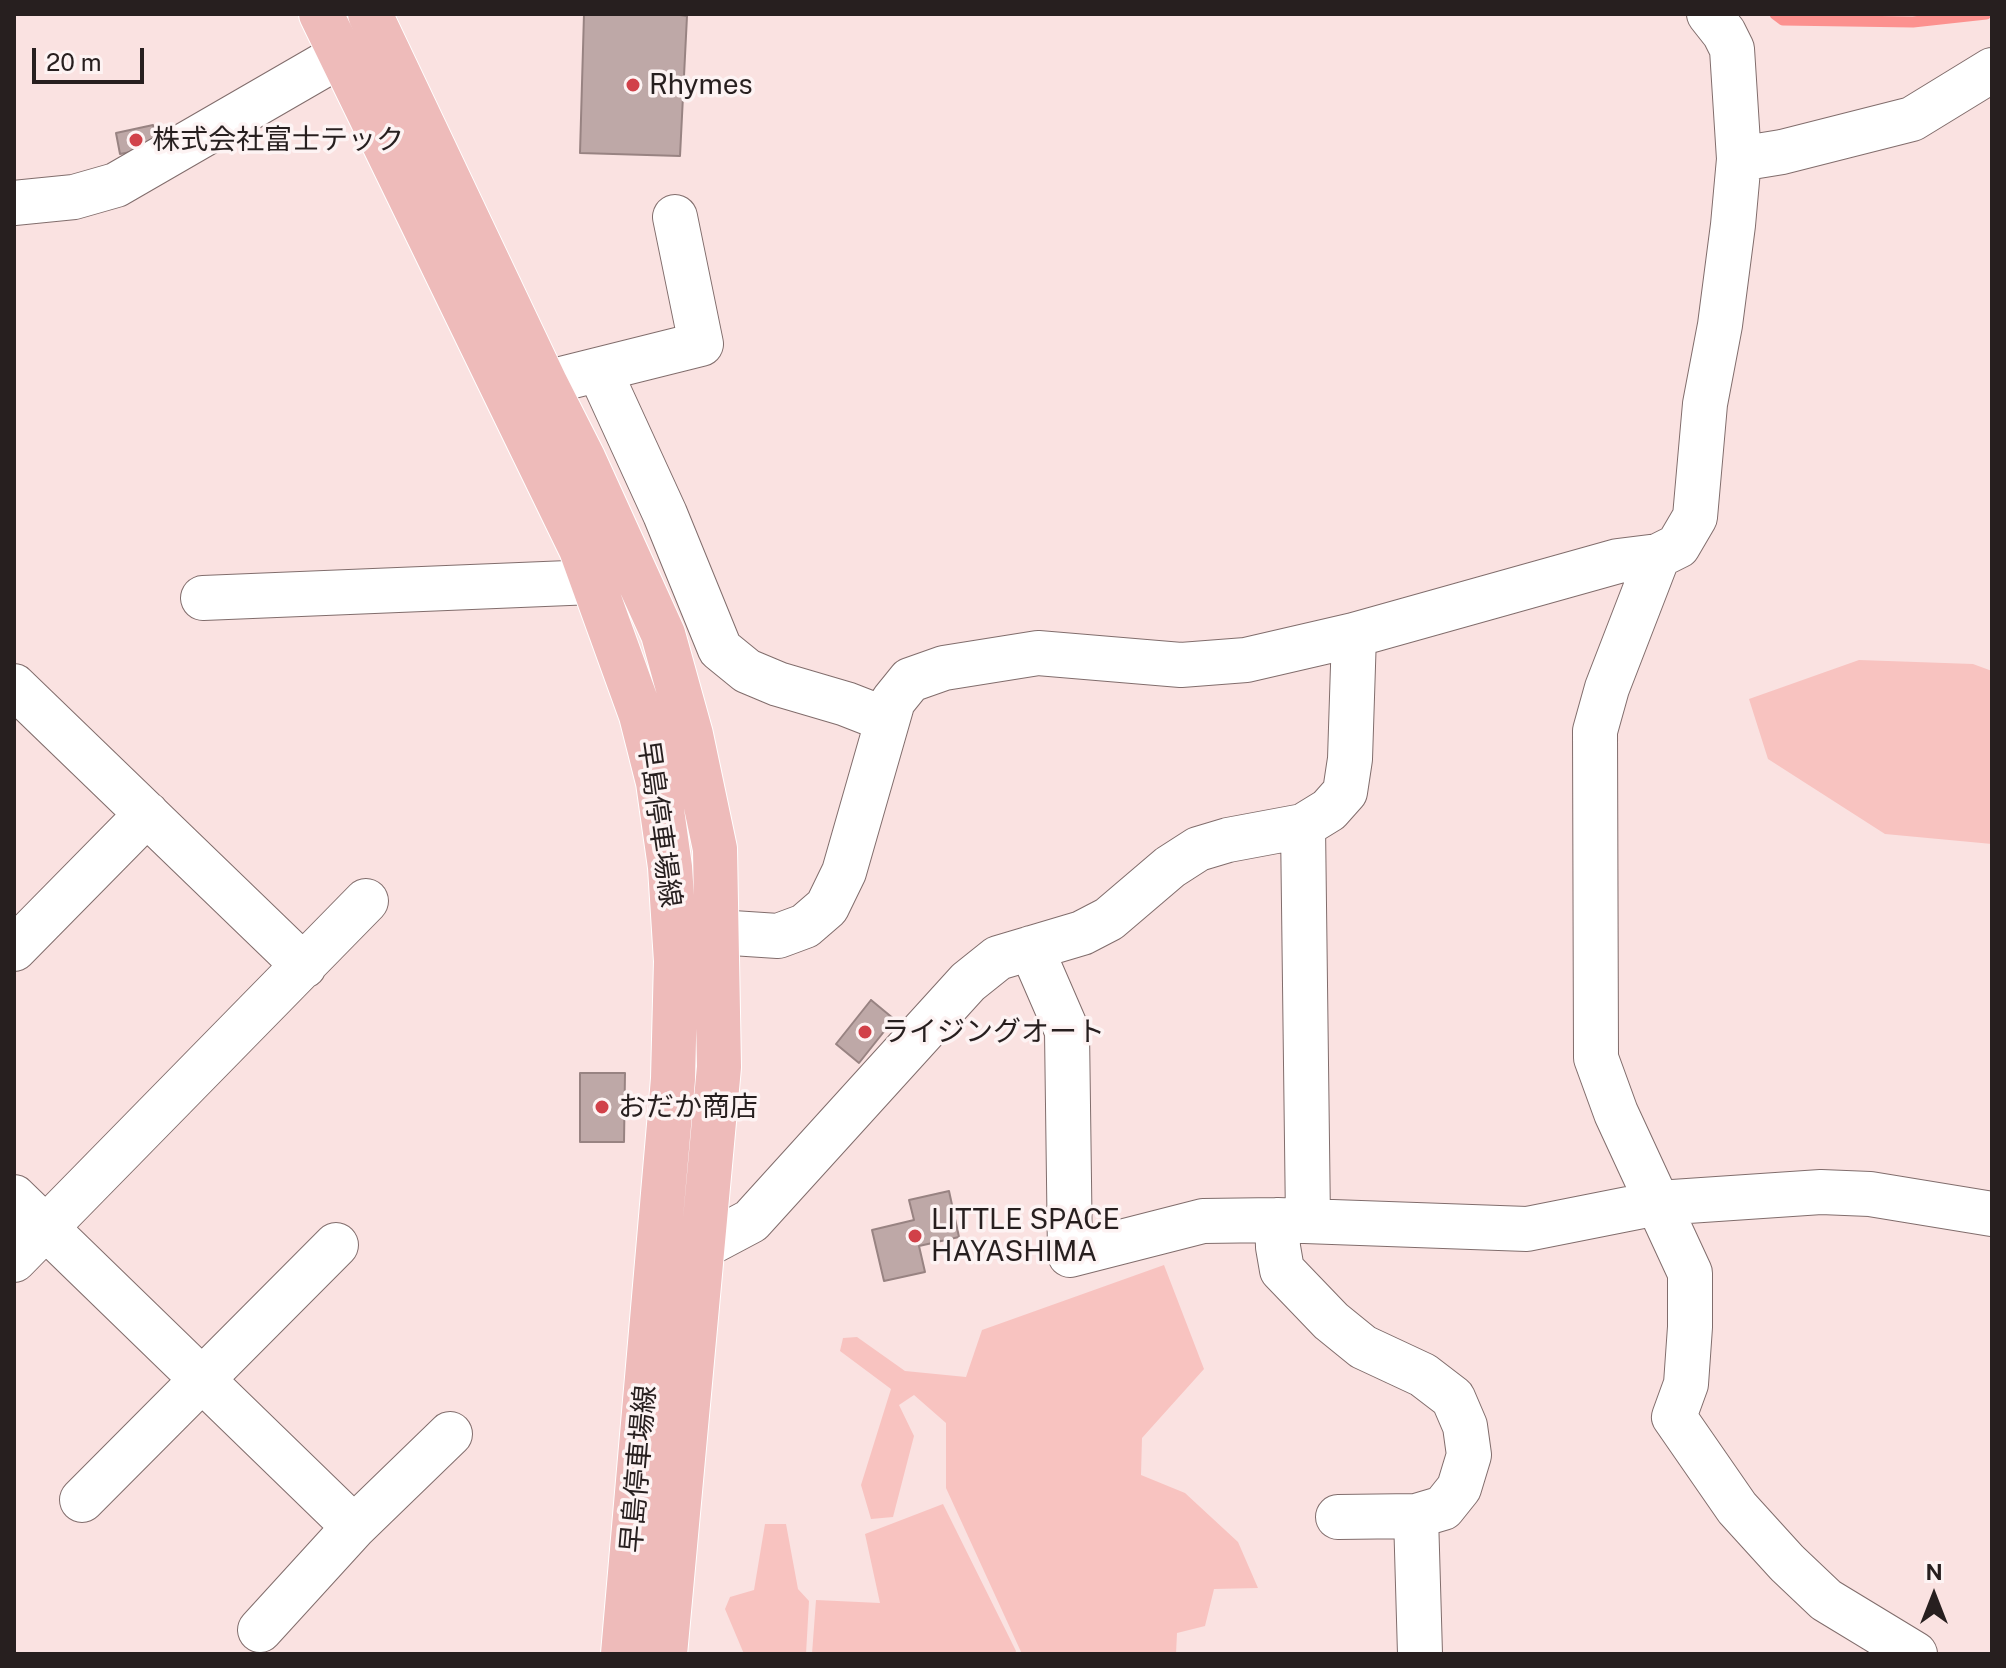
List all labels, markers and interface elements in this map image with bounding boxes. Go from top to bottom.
scale bar [36,32,148,82]
text: 20 m [46,48,102,76]
place label: Rhymes [649,68,753,102]
marker: Rhymes [624,76,642,94]
place label: 株式会社富士テック [152,123,404,157]
marker: 株式会社富士テック [127,131,145,149]
street label: 早島停車場線 [631,738,687,910]
place label: ライジングオート [881,1015,1105,1049]
marker: ライジングオート [856,1023,874,1041]
place label: おだか商店 [618,1090,758,1124]
marker: おだか商店 [593,1098,611,1116]
place label: LITTLE SPACE HAYASHIMA [931,1203,1120,1269]
marker: LITTLE SPACE HAYASHIMA [906,1227,924,1245]
street label: 早島停車場線 [615,1384,663,1554]
north arrow [1894,1556,1974,1636]
text: N [1925,1559,1943,1585]

